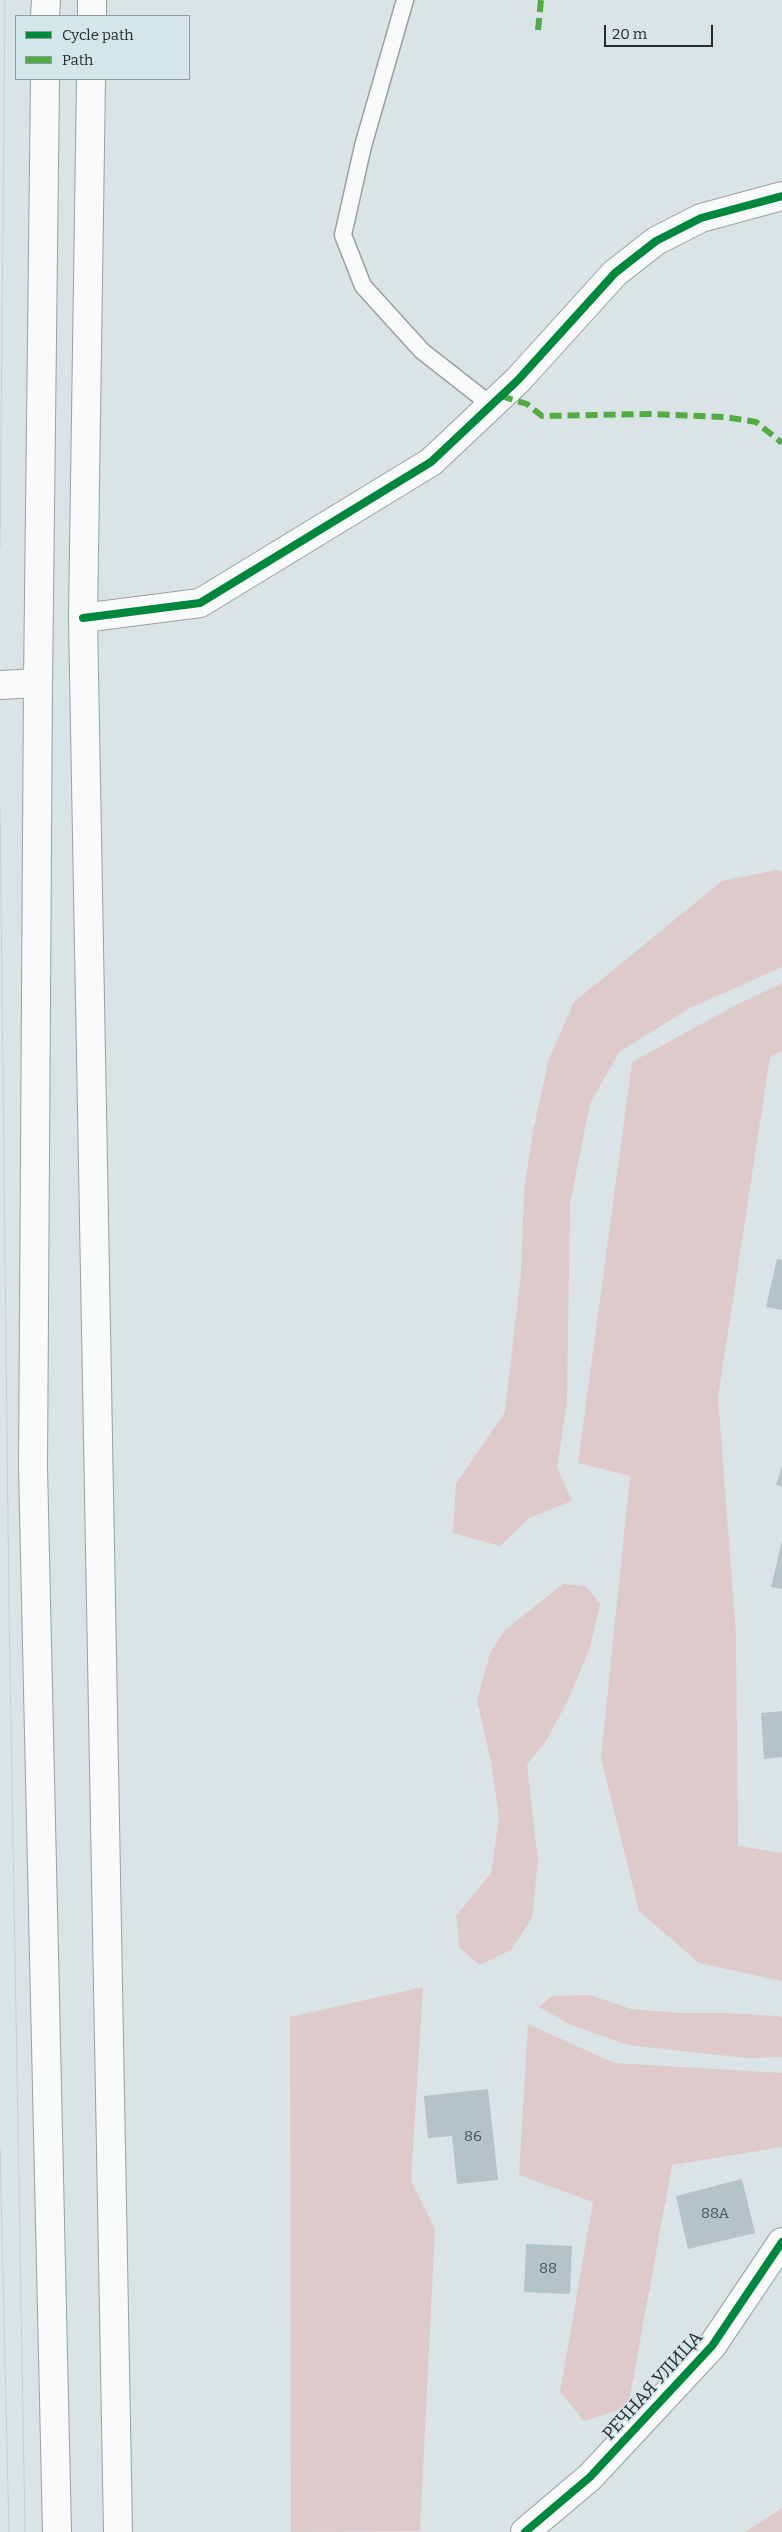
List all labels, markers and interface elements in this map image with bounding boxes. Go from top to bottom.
legend [15,15,190,80]
scale bar [607,15,716,47]
text: 20 m [612,25,647,43]
text: Cycle path [62,26,134,44]
text: Path [62,51,93,69]
house number: 86 [464,2128,482,2146]
house number: 88А [701,2205,729,2223]
house number: 88 [539,2260,557,2278]
street label: РЕЧНАЯ УЛИЦА [598,2327,708,2445]

